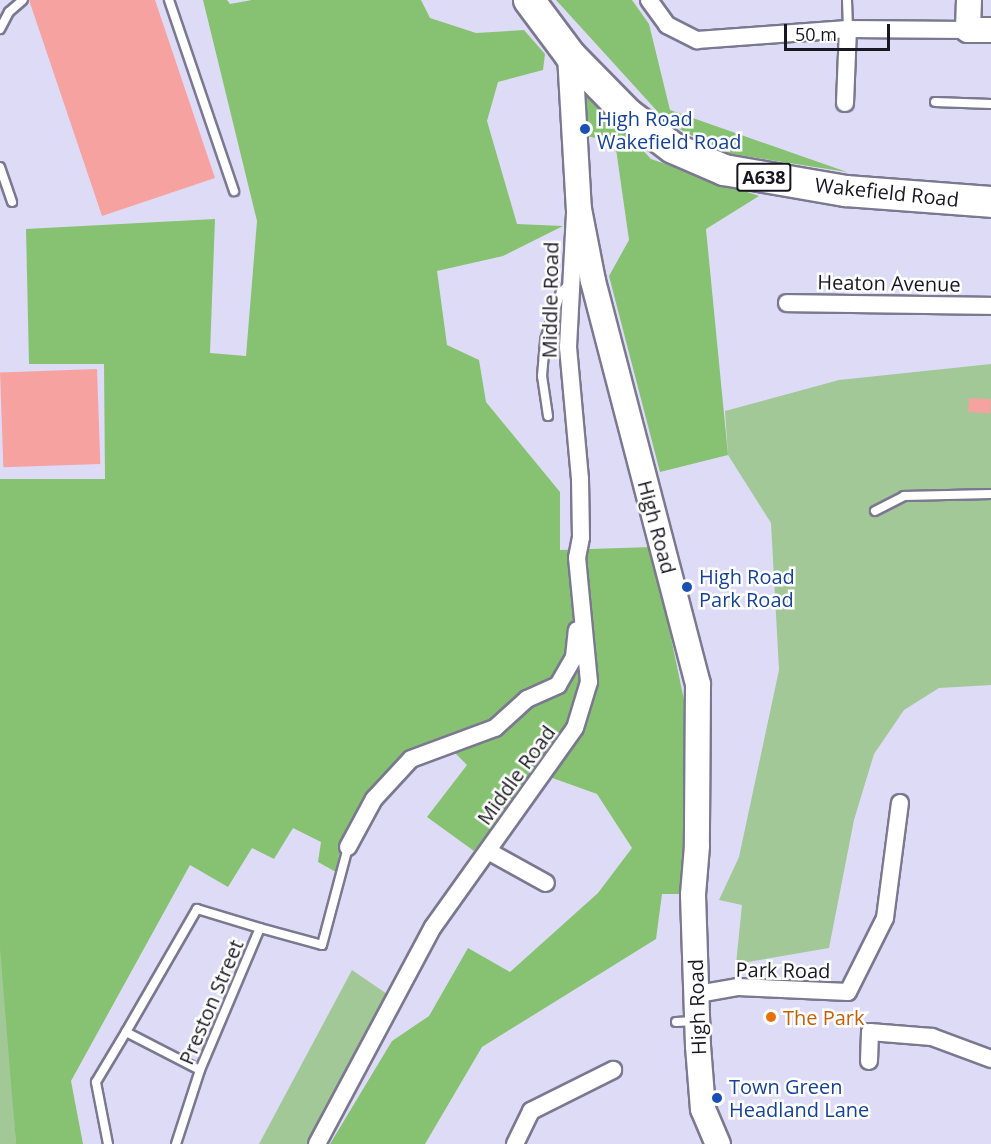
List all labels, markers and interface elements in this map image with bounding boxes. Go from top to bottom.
scale bar [787,12,894,50]
text: 50 m [795,22,837,46]
place label: High Road Wakefield Road [597,106,742,153]
marker: High Road Wakefield Road [578,122,592,136]
road number: A638 [736,162,792,192]
street label: Wakefield Road [814,173,960,211]
street label: Middle Road [537,241,563,359]
street label: Heaton Avenue [817,270,961,296]
street label: High Road [633,478,681,576]
place label: High Road Park Road [699,564,795,611]
marker: High Road Park Road [680,580,694,594]
street label: Middle Road [472,721,560,829]
street label: Preston Street [174,936,248,1068]
street label: Park Road [735,957,831,983]
street label: High Road [683,959,711,1055]
place label: The Park [783,1005,865,1029]
marker: The Park [764,1010,778,1024]
place label: Town Green Headland Lane [729,1074,869,1121]
marker: Town Green Headland Lane [710,1091,724,1105]

